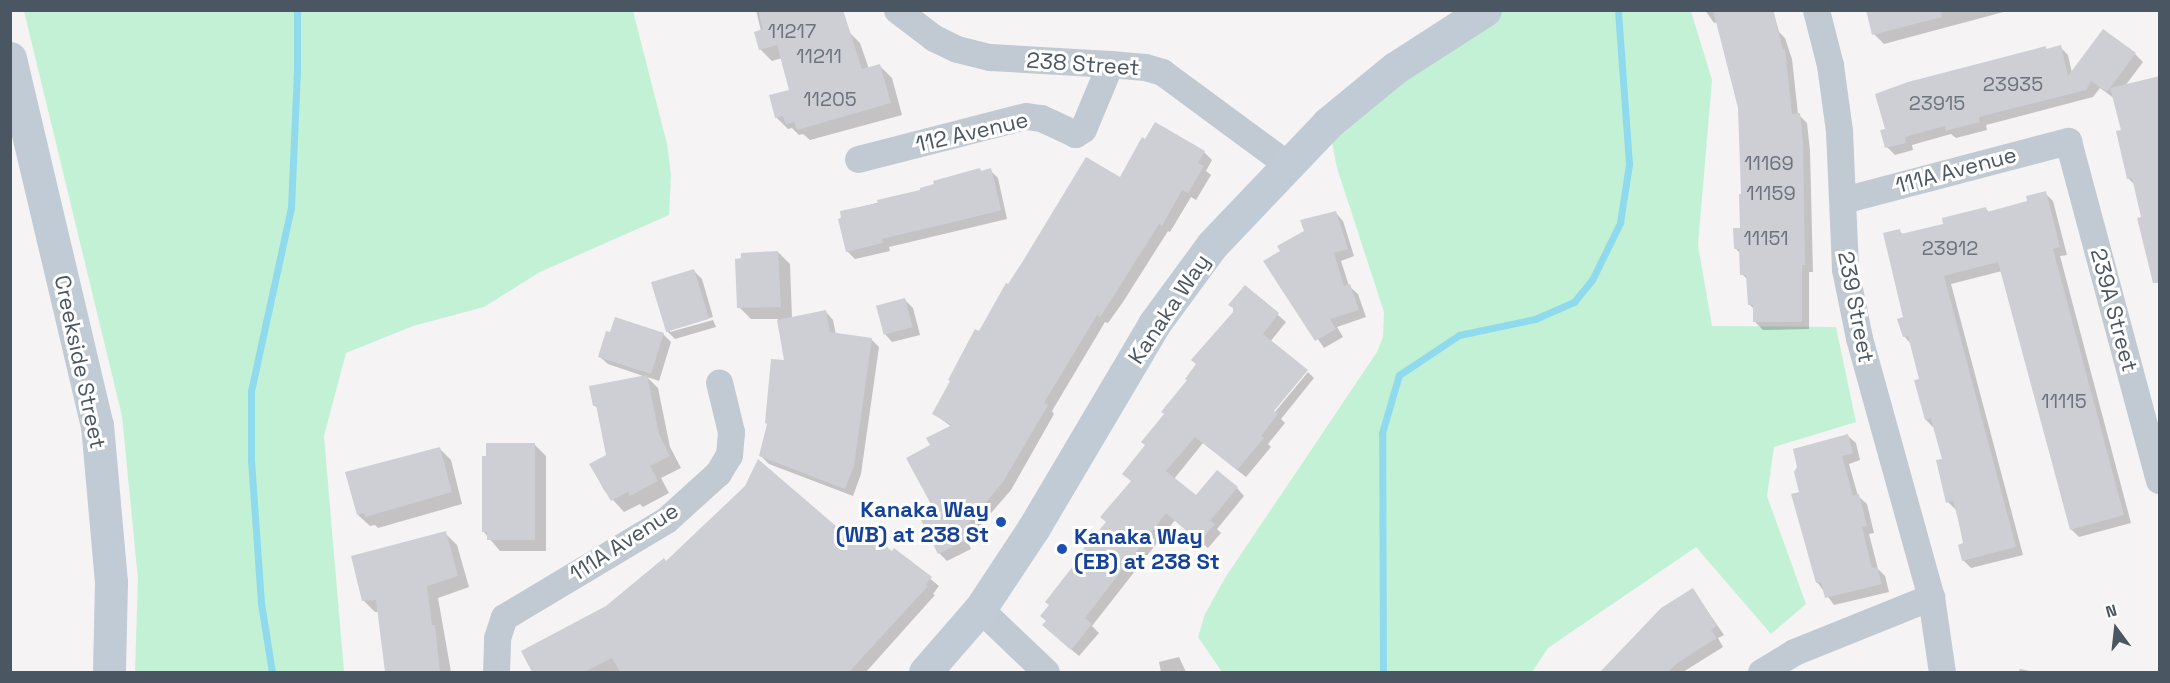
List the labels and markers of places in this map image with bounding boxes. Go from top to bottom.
place label: Kanaka Way (WB) at 238 St [836,496,989,548]
marker: Kanaka Way (WB) at 238 St [994,515,1008,529]
place label: Kanaka Way (EB) at 238 St [1074,523,1220,574]
marker: Kanaka Way (EB) at 238 St [1055,542,1069,556]

